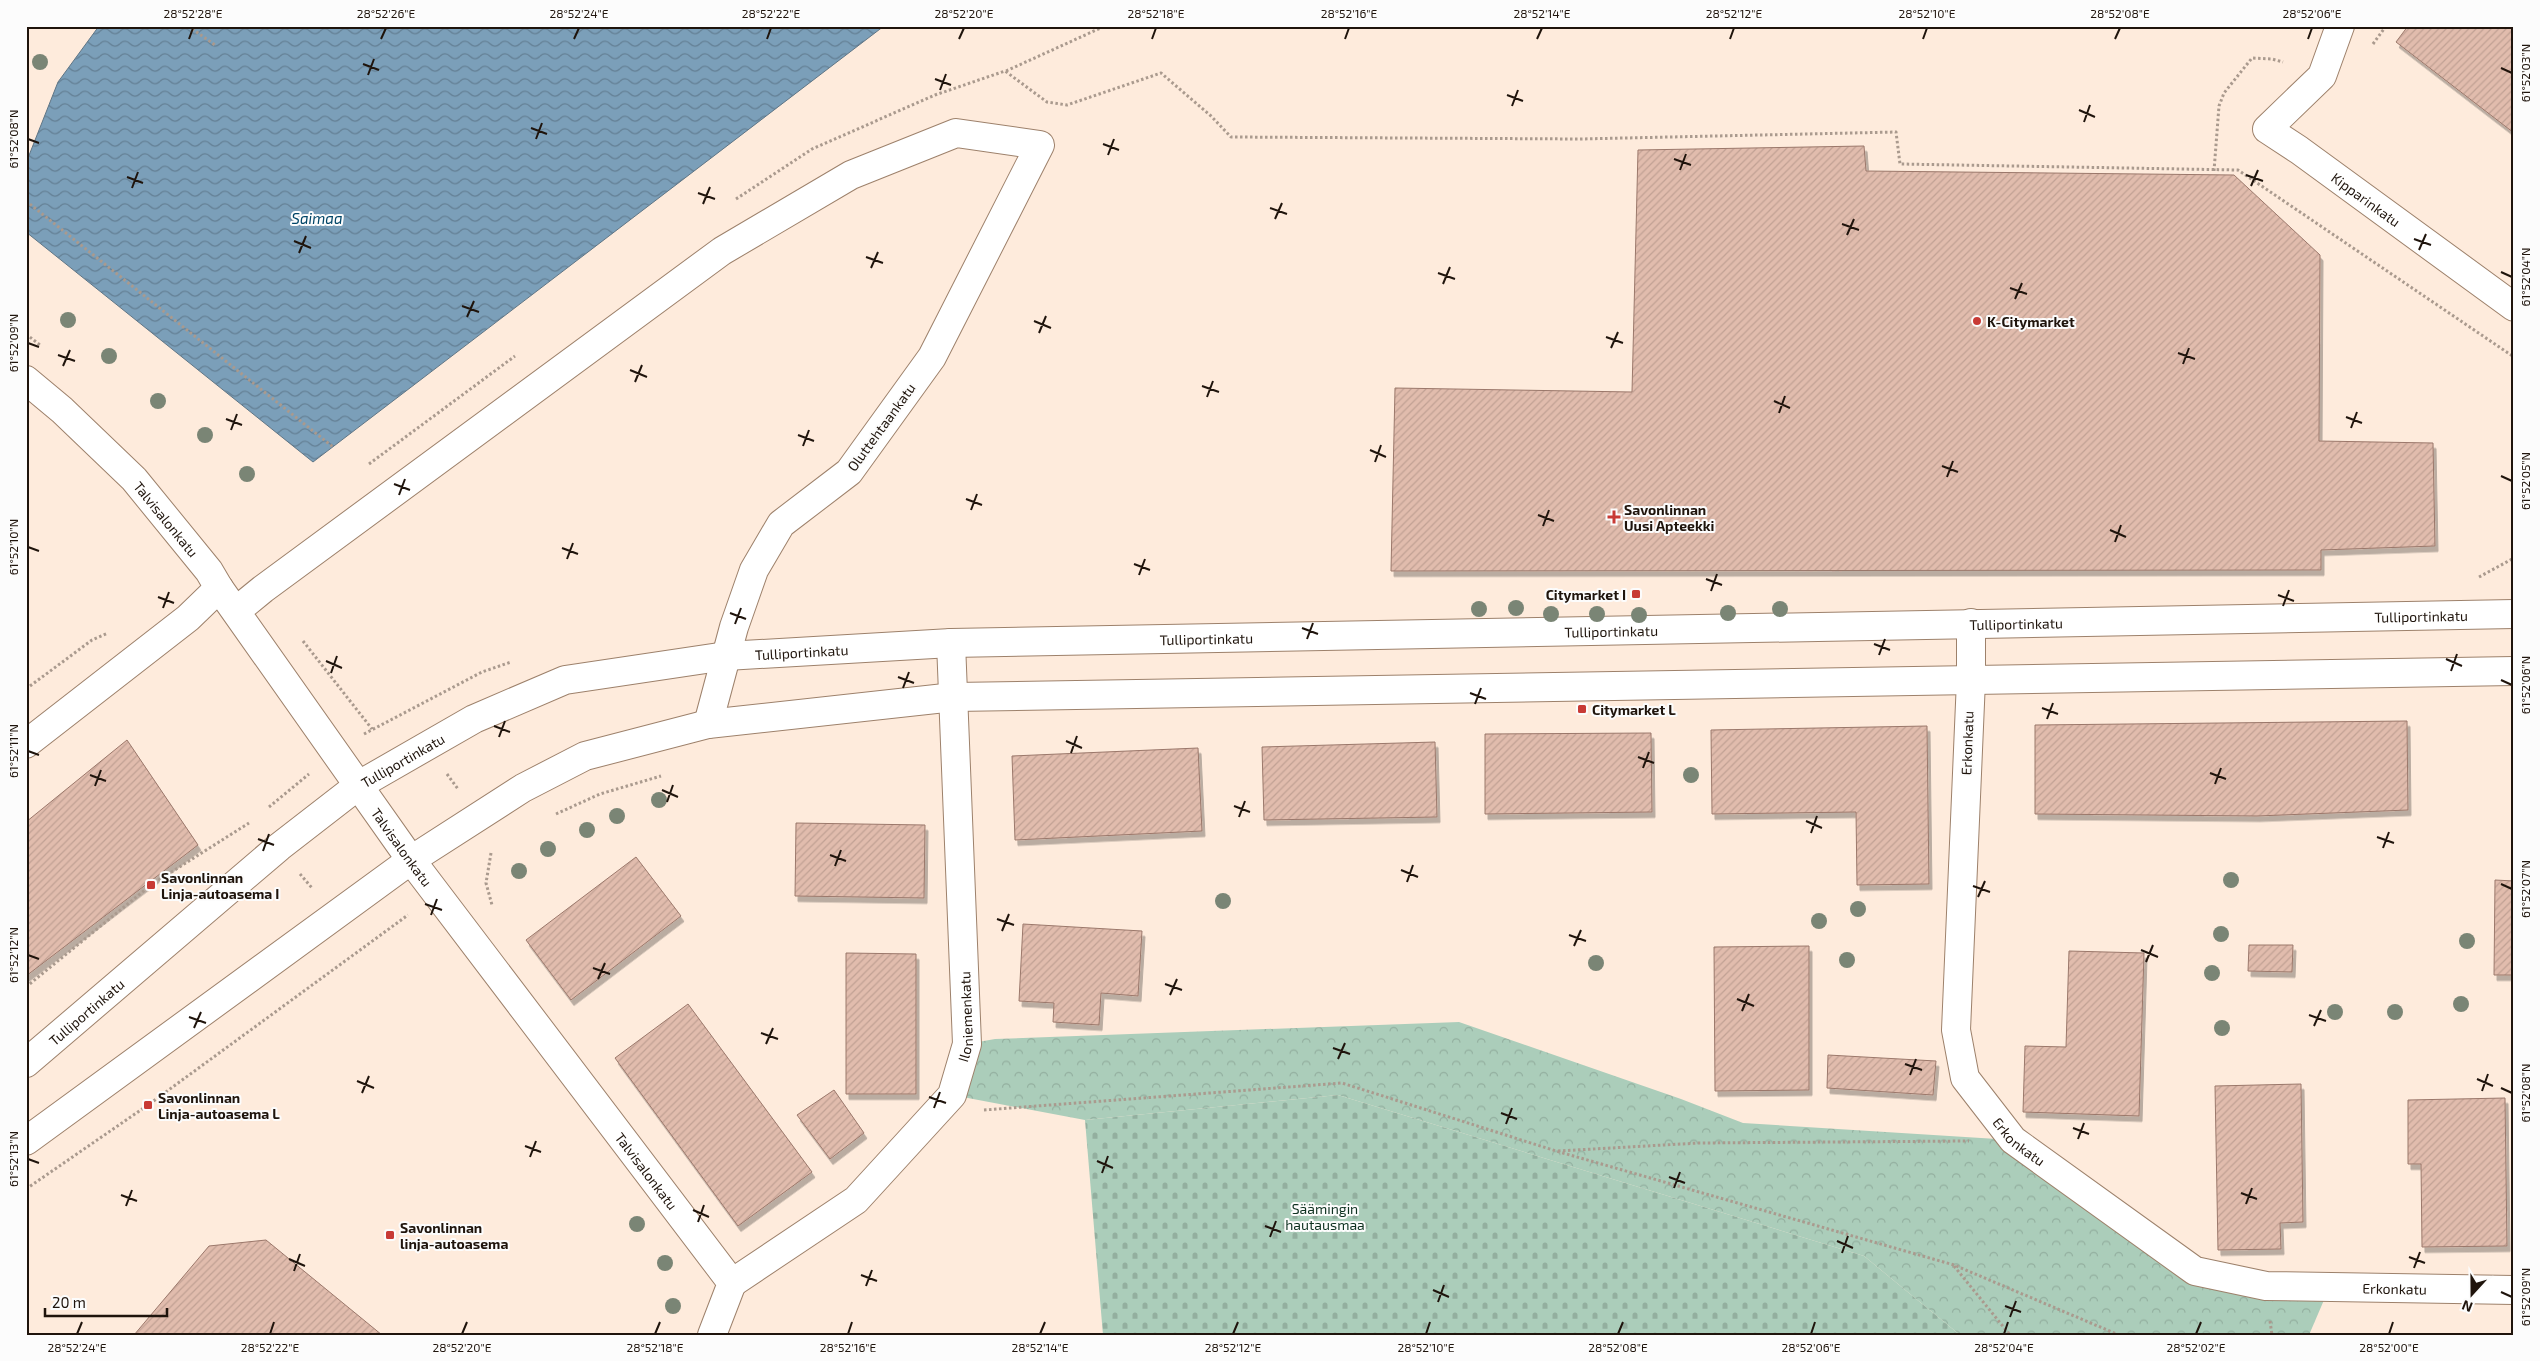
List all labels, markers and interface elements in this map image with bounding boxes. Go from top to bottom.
text: 28°52'28"E [163,6,223,20]
text: 28°52'26"E [357,6,416,20]
text: 28°52'24"E [549,6,609,20]
text: 28°52'22"E [742,6,801,20]
text: 28°52'20"E [934,6,994,20]
text: 28°52'18"E [1127,6,1185,20]
text: 28°52'16"E [1321,6,1378,20]
text: 28°52'14"E [1513,6,1571,20]
text: 28°52'12"E [1706,6,1763,20]
text: 28°52'10"E [1898,6,1956,20]
text: 28°52'08"E [2090,6,2150,20]
text: 28°52'06"E [2282,6,2342,20]
text: 61°52'03"N [2518,44,2532,102]
text: 61°52'08"N [6,110,20,168]
street label: Kipparinkatu [2328,168,2404,230]
water label: Saimaa [292,209,342,227]
text: 61°52'04"N [2518,248,2532,306]
place label: K-Citymarket [1987,313,2075,330]
text: 61°52'09"N [6,314,20,372]
marker: K-Citymarket [1971,315,1983,327]
street label: Oluttehtaankatu [843,380,919,474]
text: 61°52'05"N [2518,452,2532,510]
street label: Talvisalonkatu [131,478,202,560]
place label: Savonlinnan Uusi Apteekki [1624,501,1714,534]
marker: Savonlinnan Uusi Apteekki [1608,511,1620,523]
text: 61°52'10"N [6,519,20,575]
place label: Citymarket I [1546,586,1626,603]
marker: Citymarket I [1630,588,1642,600]
street label: Tulliportinkatu [2374,606,2468,625]
street label: Tulliportinkatu [1969,614,2063,633]
street label: Tulliportinkatu [1564,621,1658,640]
street label: Tulliportinkatu [1159,629,1253,648]
street label: Tulliportinkatu [754,640,849,663]
text: 61°52'06"N [2518,656,2532,714]
place label: Citymarket L [1592,701,1676,718]
marker: Citymarket L [1576,703,1588,715]
street label: Erkonkatu [1957,710,1977,776]
text: 61°52'11"N [6,724,20,778]
street label: Tulliportinkatu [358,729,447,791]
street label: Talvisalonkatu [368,804,436,889]
text: 61°52'07"N [2518,860,2532,918]
place label: Savonlinnan Linja-autoasema I [161,869,279,902]
marker: Savonlinnan Linja-autoasema I [145,879,157,891]
text: 61°52'12"N [6,927,20,983]
street label: Iloniemenkatu [954,971,976,1064]
street label: Tulliportinkatu [45,975,127,1049]
text: 61°52'08"N [2518,1064,2532,1122]
place label: Savonlinnan Linja-autoasema L [158,1089,280,1122]
marker: Savonlinnan Linja-autoasema L [142,1099,154,1111]
street label: Erkonkatu [1990,1114,2049,1169]
street label: Talvisalonkatu [612,1129,682,1213]
text: 61°52'13"N [6,1131,20,1187]
park label: Säämingin hautausmaa [1285,1200,1365,1233]
place label: Savonlinnan linja-autoasema [400,1219,508,1252]
marker: Savonlinnan linja-autoasema [384,1229,396,1241]
north arrow [2448,1268,2498,1318]
text: 61°52'09"N [2518,1268,2532,1326]
street label: Erkonkatu [2362,1279,2427,1297]
scale bar [45,1286,168,1318]
text: 20 m [52,1293,86,1311]
text: N [2459,1297,2475,1316]
text: 28°52'24"E [47,1340,107,1354]
text: 28°52'22"E [241,1340,300,1354]
text: 28°52'20"E [432,1340,492,1354]
text: 28°52'18"E [626,1340,684,1354]
text: 28°52'16"E [820,1340,877,1354]
text: 28°52'14"E [1011,1340,1069,1354]
text: 28°52'12"E [1205,1340,1262,1354]
text: 28°52'10"E [1397,1340,1455,1354]
text: 28°52'08"E [1588,1340,1648,1354]
text: 28°52'06"E [1781,1340,1841,1354]
text: 28°52'04"E [1974,1340,2034,1354]
text: 28°52'02"E [2166,1340,2226,1354]
text: 28°52'00"E [2359,1340,2419,1354]

